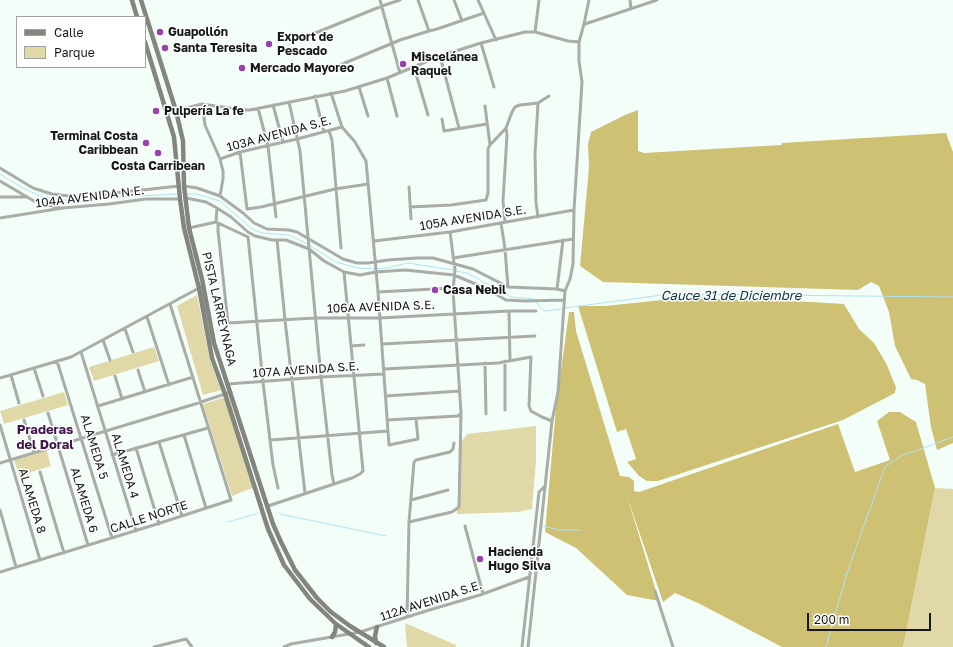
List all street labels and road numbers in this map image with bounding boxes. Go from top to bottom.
street label: 103A AVENIDA S.E. [225,113,333,155]
street label: 104A AVENIDA N.E. [35,183,145,211]
street label: 105A AVENIDA S.E. [419,202,527,234]
street label: PISTA LARREYNAGA [199,251,239,367]
street label: 106A AVENIDA S.E. [327,298,435,316]
street label: 107A AVENIDA S.E. [252,359,360,381]
street label: ALAMEDA 5 [77,413,111,481]
street label: ALAMEDA 4 [108,432,142,500]
street label: ALAMEDA 6 [67,466,101,534]
street label: ALAMEDA 8 [15,467,49,535]
street label: CALLE NORTE [108,498,190,536]
street label: 112A AVENIDA S.E. [378,578,484,624]

